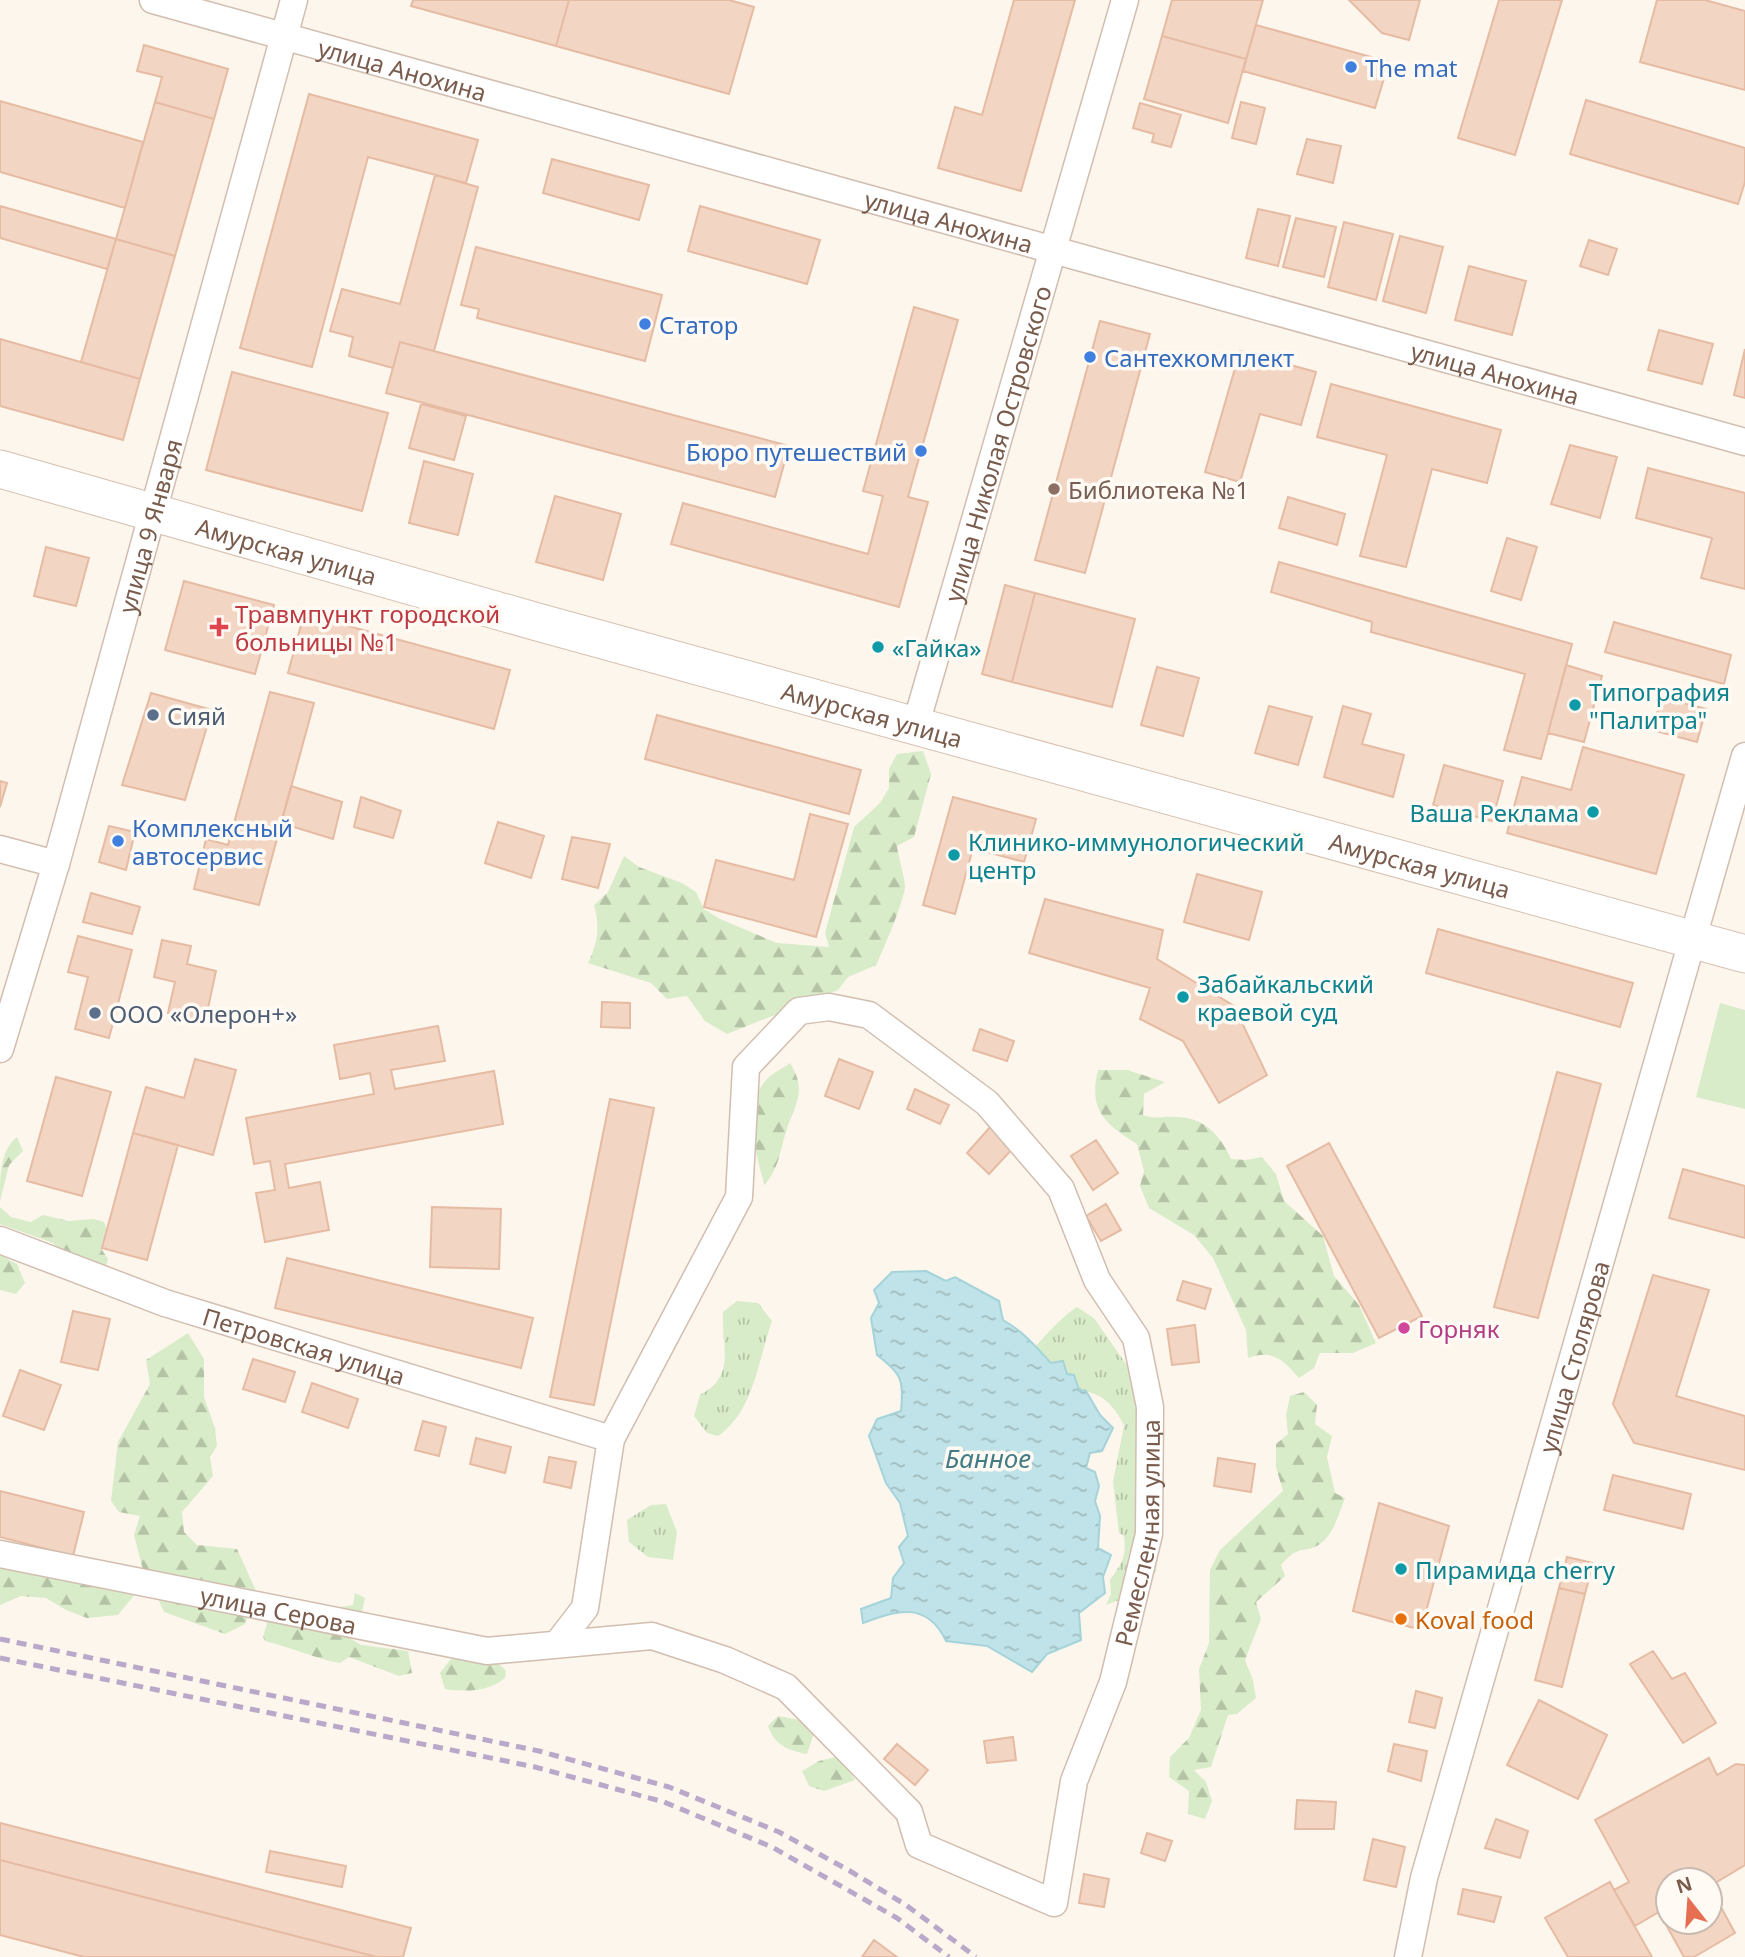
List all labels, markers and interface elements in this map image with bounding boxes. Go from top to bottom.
street label: улица Анохина [315,30,491,108]
place label: The mat [1365,51,1458,84]
marker: The mat [1343,59,1359,75]
street label: улица Анохина [861,182,1037,260]
street label: улица Николая Островского [936,281,1058,606]
place label: Статор [659,308,738,341]
marker: Статор [637,316,653,332]
street label: улица Анохина [1407,334,1583,412]
place label: Сантехкомплект [1104,341,1294,374]
marker: Сантехкомплект [1082,349,1098,365]
street label: улица 9 Января [109,435,189,617]
place label: Бюро путешествий [686,435,907,468]
marker: Бюро путешествий [913,443,929,459]
place label: Библиотека №1 [1068,473,1249,506]
marker: Библиотека №1 [1046,481,1062,497]
street label: Амурская улица [193,509,381,592]
place label: Травмпункт городской больницы №1 [235,597,500,658]
marker: Травмпункт городской больницы №1 [209,617,229,637]
place label: «Гайка» [892,631,982,664]
marker: «Гайка» [870,639,886,655]
street label: Амурская улица [778,673,966,755]
place label: Типография "Палитра" [1589,675,1730,736]
marker: Типография "Палитра" [1567,697,1583,713]
place label: Сияй [167,699,226,732]
marker: Сияй [145,707,161,723]
place label: Ваша Реклама [1410,796,1579,829]
marker: Ваша Реклама [1585,804,1601,820]
place label: Комплексный автосервис [132,811,293,872]
street label: Амурская улица [1326,824,1514,905]
place label: Клинико-иммунологический центр [968,825,1304,886]
marker: Комплексный автосервис [110,833,126,849]
marker: Клинико-иммунологический центр [946,847,962,863]
place label: Забайкальский краевой суд [1197,967,1374,1028]
marker: Забайкальский краевой суд [1175,989,1191,1005]
place label: ООО «Олерон+» [109,997,297,1030]
marker: ООО «Олерон+» [87,1005,103,1021]
street label: улица Столярова [1530,1257,1616,1457]
street label: Петровская улица [199,1299,409,1392]
place label: Горняк [1418,1312,1500,1345]
marker: Горняк [1396,1320,1412,1336]
street label: Ремесленная улица [1106,1419,1166,1649]
water label: Банное [945,1440,1031,1476]
place label: Пирамида cherry [1415,1553,1616,1586]
marker: Пирамида cherry [1393,1561,1409,1577]
street label: улица Серова [197,1578,360,1641]
place label: Koval food [1415,1603,1534,1636]
marker: Koval food [1393,1611,1409,1627]
north arrow [1654,1866,1724,1936]
text: N [1673,1870,1695,1899]

